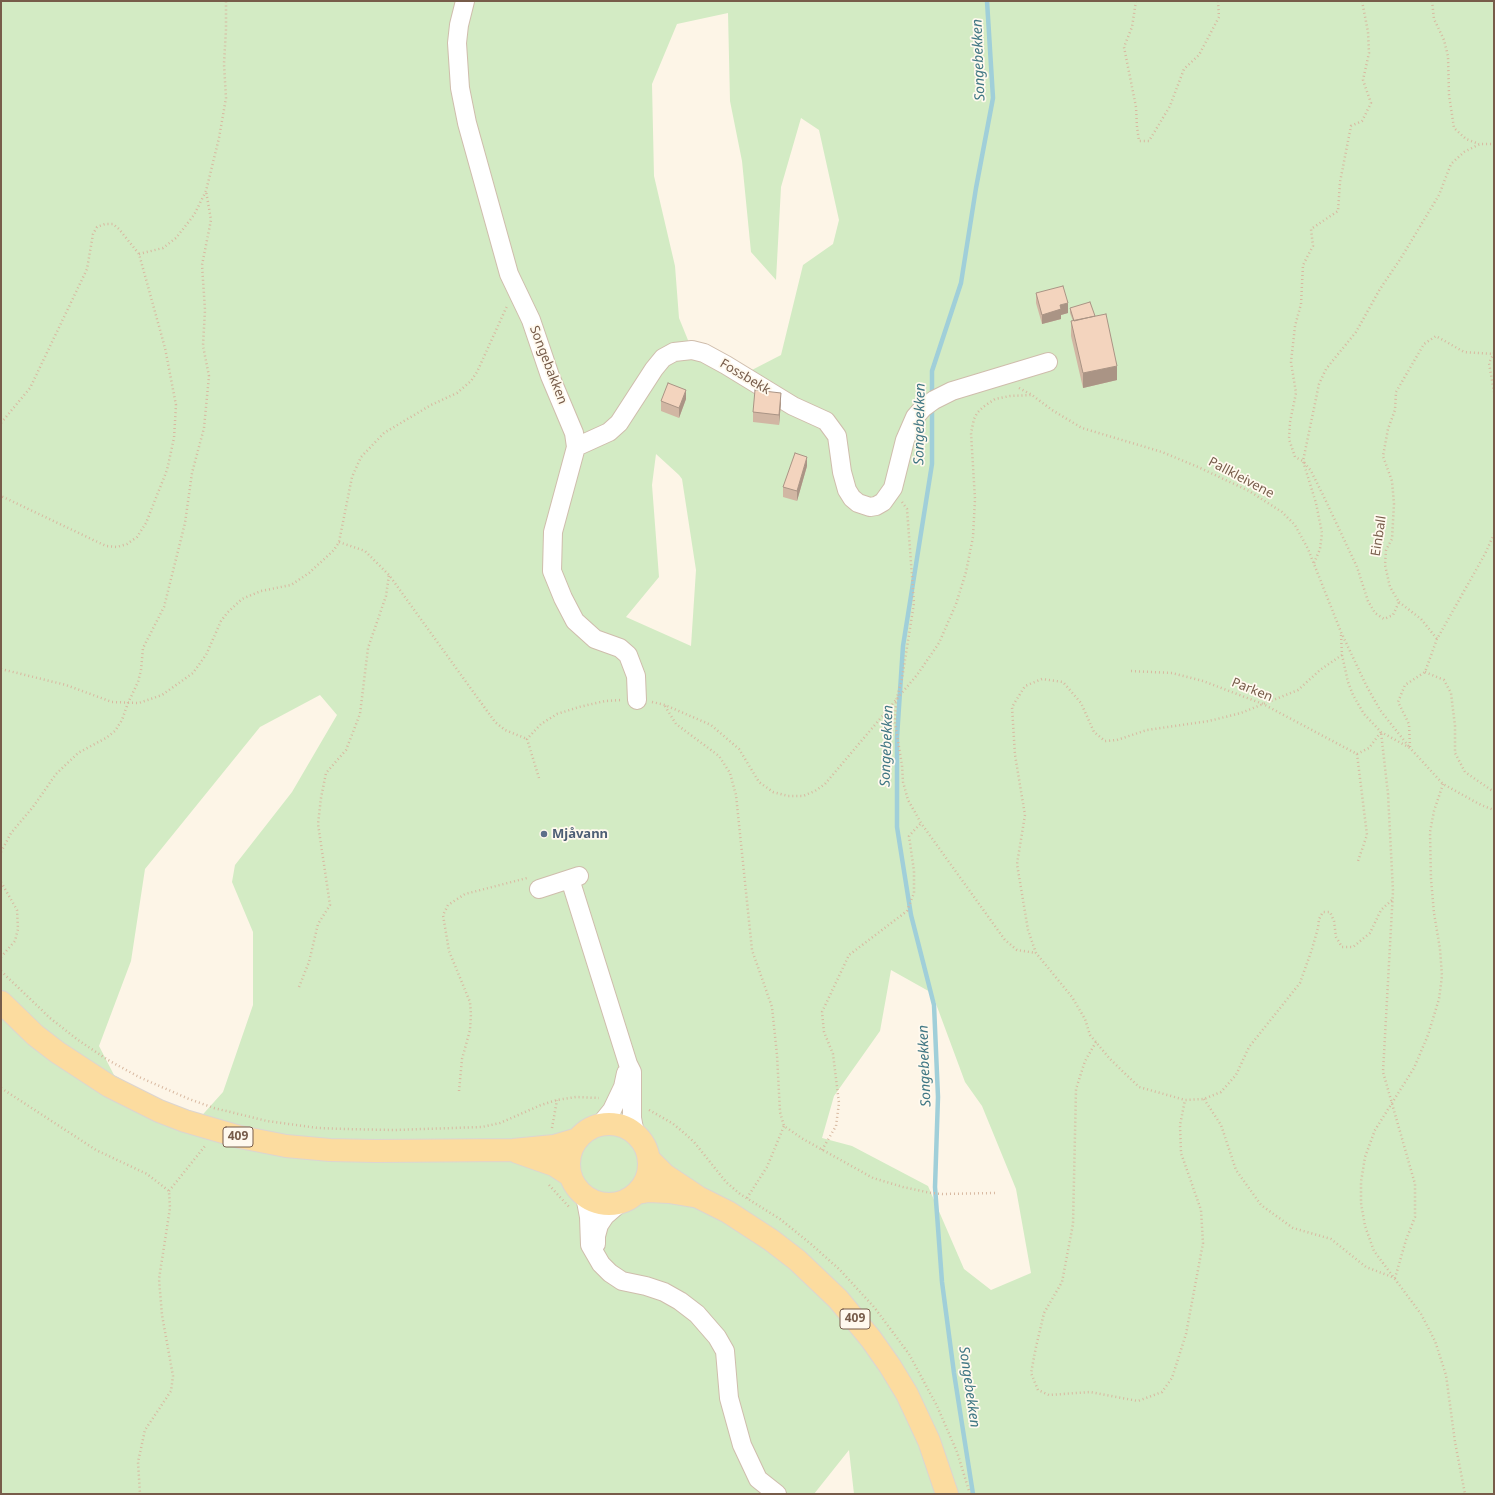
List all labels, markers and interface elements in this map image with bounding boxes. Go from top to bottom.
water label: Songebekken [969,19,989,101]
street label: Songebakken [526,324,570,406]
street label: Fossbekk [717,356,773,398]
water label: Songebekken [911,383,929,465]
street label: Pallkleivene [1205,454,1277,502]
street label: Einball [1368,515,1390,557]
street label: Parken [1229,675,1275,705]
water label: Songebekken [877,705,897,787]
place label: Mjåvann [552,826,608,842]
marker: Mjåvann [539,829,549,839]
water label: Songebekken [915,1025,935,1107]
road number: 409 [223,1127,253,1147]
road number: 409 [840,1309,870,1329]
water label: Songebekken [955,1345,983,1429]

